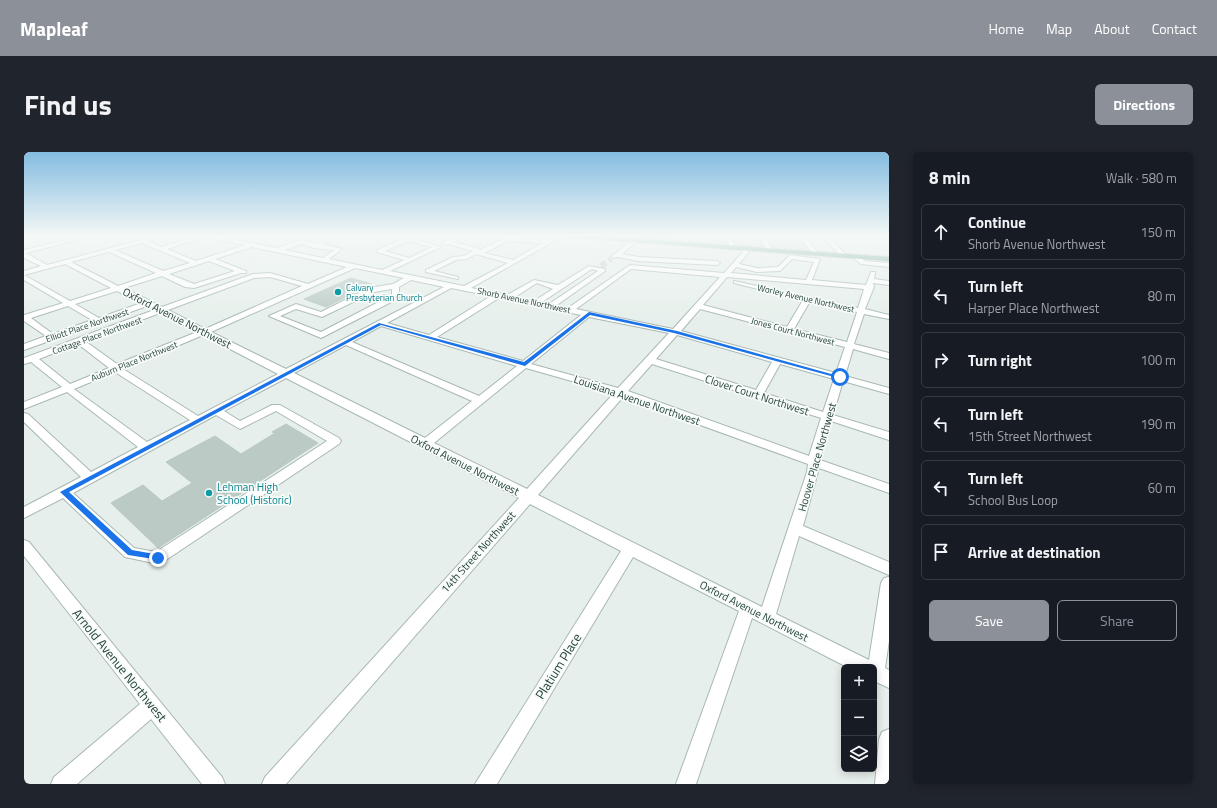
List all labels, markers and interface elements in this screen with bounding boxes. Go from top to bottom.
text: Mapleaf [20,14,88,43]
text: Home [989,18,1024,39]
text: Map [1046,18,1072,39]
text: About [1094,18,1130,39]
text: Contact [1152,18,1197,39]
text: Find us [24,83,112,126]
button: Directions [1095,84,1193,125]
text: 8 min [929,165,970,191]
text: Walk · 580 m [1106,168,1177,188]
text: Continue [968,211,1026,234]
icon: ahead [930,221,952,243]
text: 150 m [1140,222,1176,242]
text: Shorb Avenue Northwest [968,234,1105,254]
text: Turn left [968,275,1023,298]
place label: Calvary Presbyterian Church [346,281,423,304]
street label: Worley Avenue Northwest [756,281,857,316]
street label: Oxford Avenue Northwest [120,284,234,352]
street label: Shorb Avenue Northwest [476,284,573,316]
icon: left [930,285,952,307]
text: 80 m [1148,286,1176,306]
marker: Calvary Presbyterian Church [333,287,343,297]
text: Harper Place Northwest [968,298,1099,318]
street label: Elliott Place Northwest [44,304,131,345]
street label: Cottage Place Northwest [50,312,144,357]
street label: Jones Court Northwest [750,314,837,349]
street label: Auburn Place Northwest [89,337,180,384]
icon: right [930,349,952,371]
text: Turn right [968,349,1032,372]
text: 100 m [1140,350,1176,370]
route start [831,368,849,386]
street label: Louisiana Avenue Northwest [572,371,702,429]
street label: Clover Court Northwest [703,371,811,419]
street label: Hoover Place Northwest [794,400,840,513]
text: Turn left [968,403,1023,426]
icon: left [930,413,952,435]
text: 190 m [1140,414,1176,434]
text: 15th Street Northwest [968,426,1092,446]
street label: Oxford Avenue Northwest [408,431,522,499]
text: Turn left [968,467,1023,490]
icon: left [930,477,952,499]
text: 60 m [1148,478,1176,498]
place label: Lehman High School (Historic) [217,479,292,508]
marker: Lehman High School (Historic) [204,488,214,498]
text: School Bus Loop [968,490,1058,510]
street label: 14th Street Northwest [437,508,519,596]
icon: arrive [930,541,952,563]
text: Arrive at destination [968,541,1101,564]
route end [149,549,167,567]
street label: Oxford Avenue Northwest [697,577,811,645]
button: Save [929,600,1049,641]
button: Share [1057,600,1177,641]
street label: Arnold Avenue Northwest [68,604,172,726]
street label: Platium Place [530,629,586,703]
map controls [841,664,877,772]
button: + [841,664,877,700]
button: − [841,700,877,736]
button: layers [841,736,877,772]

